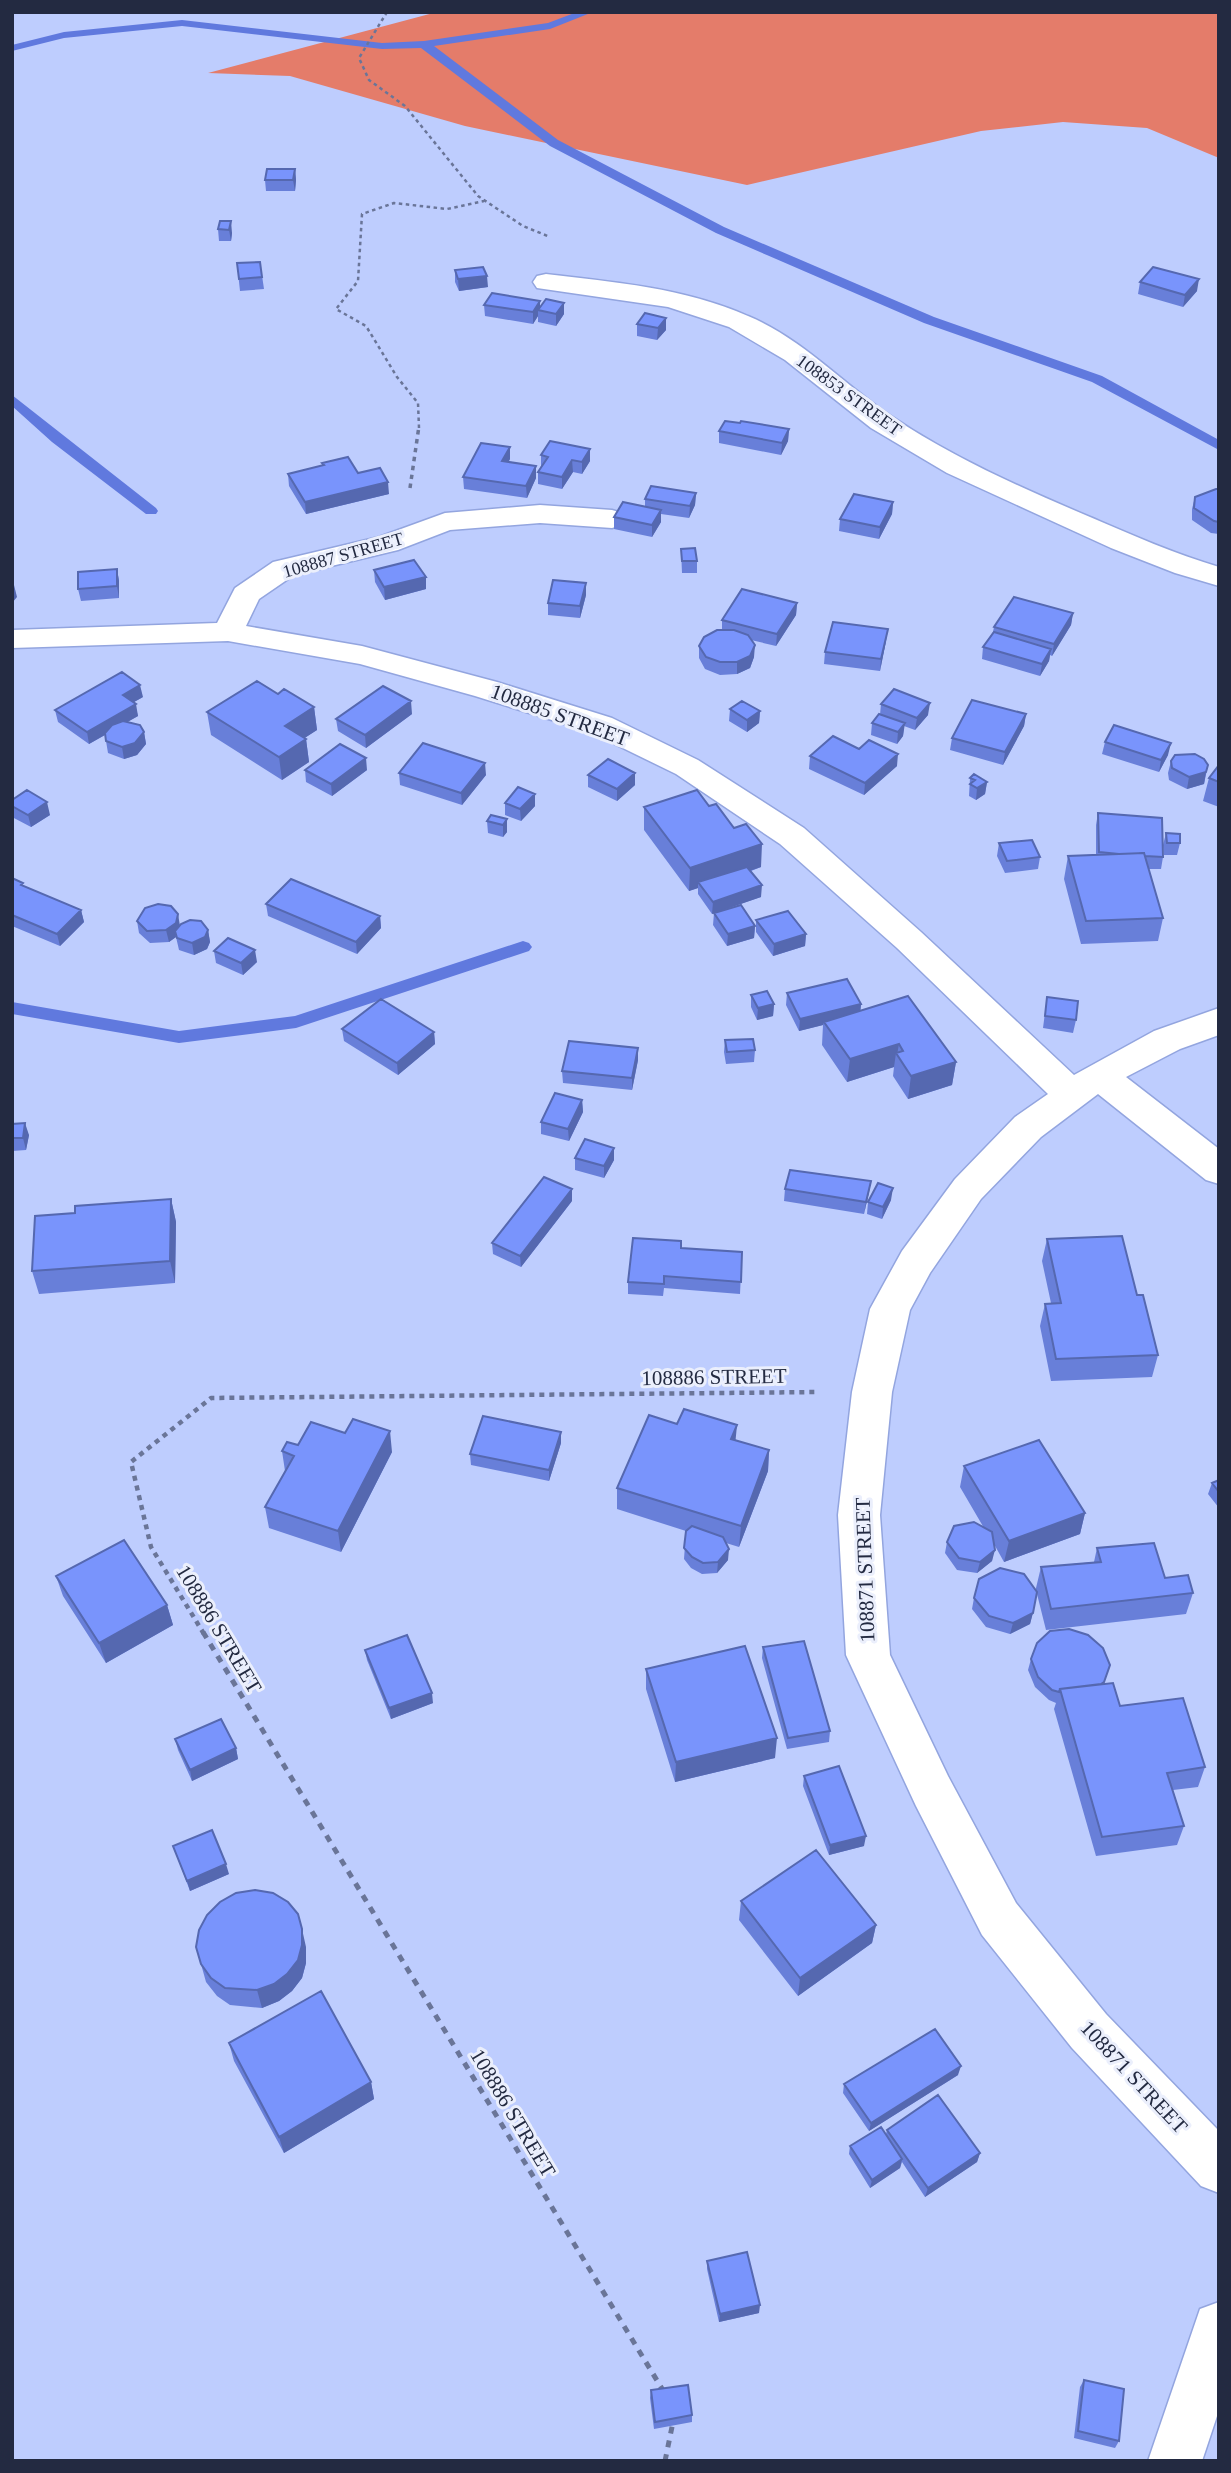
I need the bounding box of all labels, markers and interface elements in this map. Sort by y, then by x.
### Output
street label: 108853 STREET [793,350,905,440]
street label: 108887 STREET [280,528,406,582]
street label: 108885 STREET [488,679,633,751]
street label: 108886 STREET [641,1364,787,1390]
street label: 108871 STREET [850,1497,880,1643]
street label: 108886 STREET [171,1561,267,1698]
street label: 108871 STREET [1076,2016,1192,2138]
street label: 108886 STREET [465,2045,561,2182]

